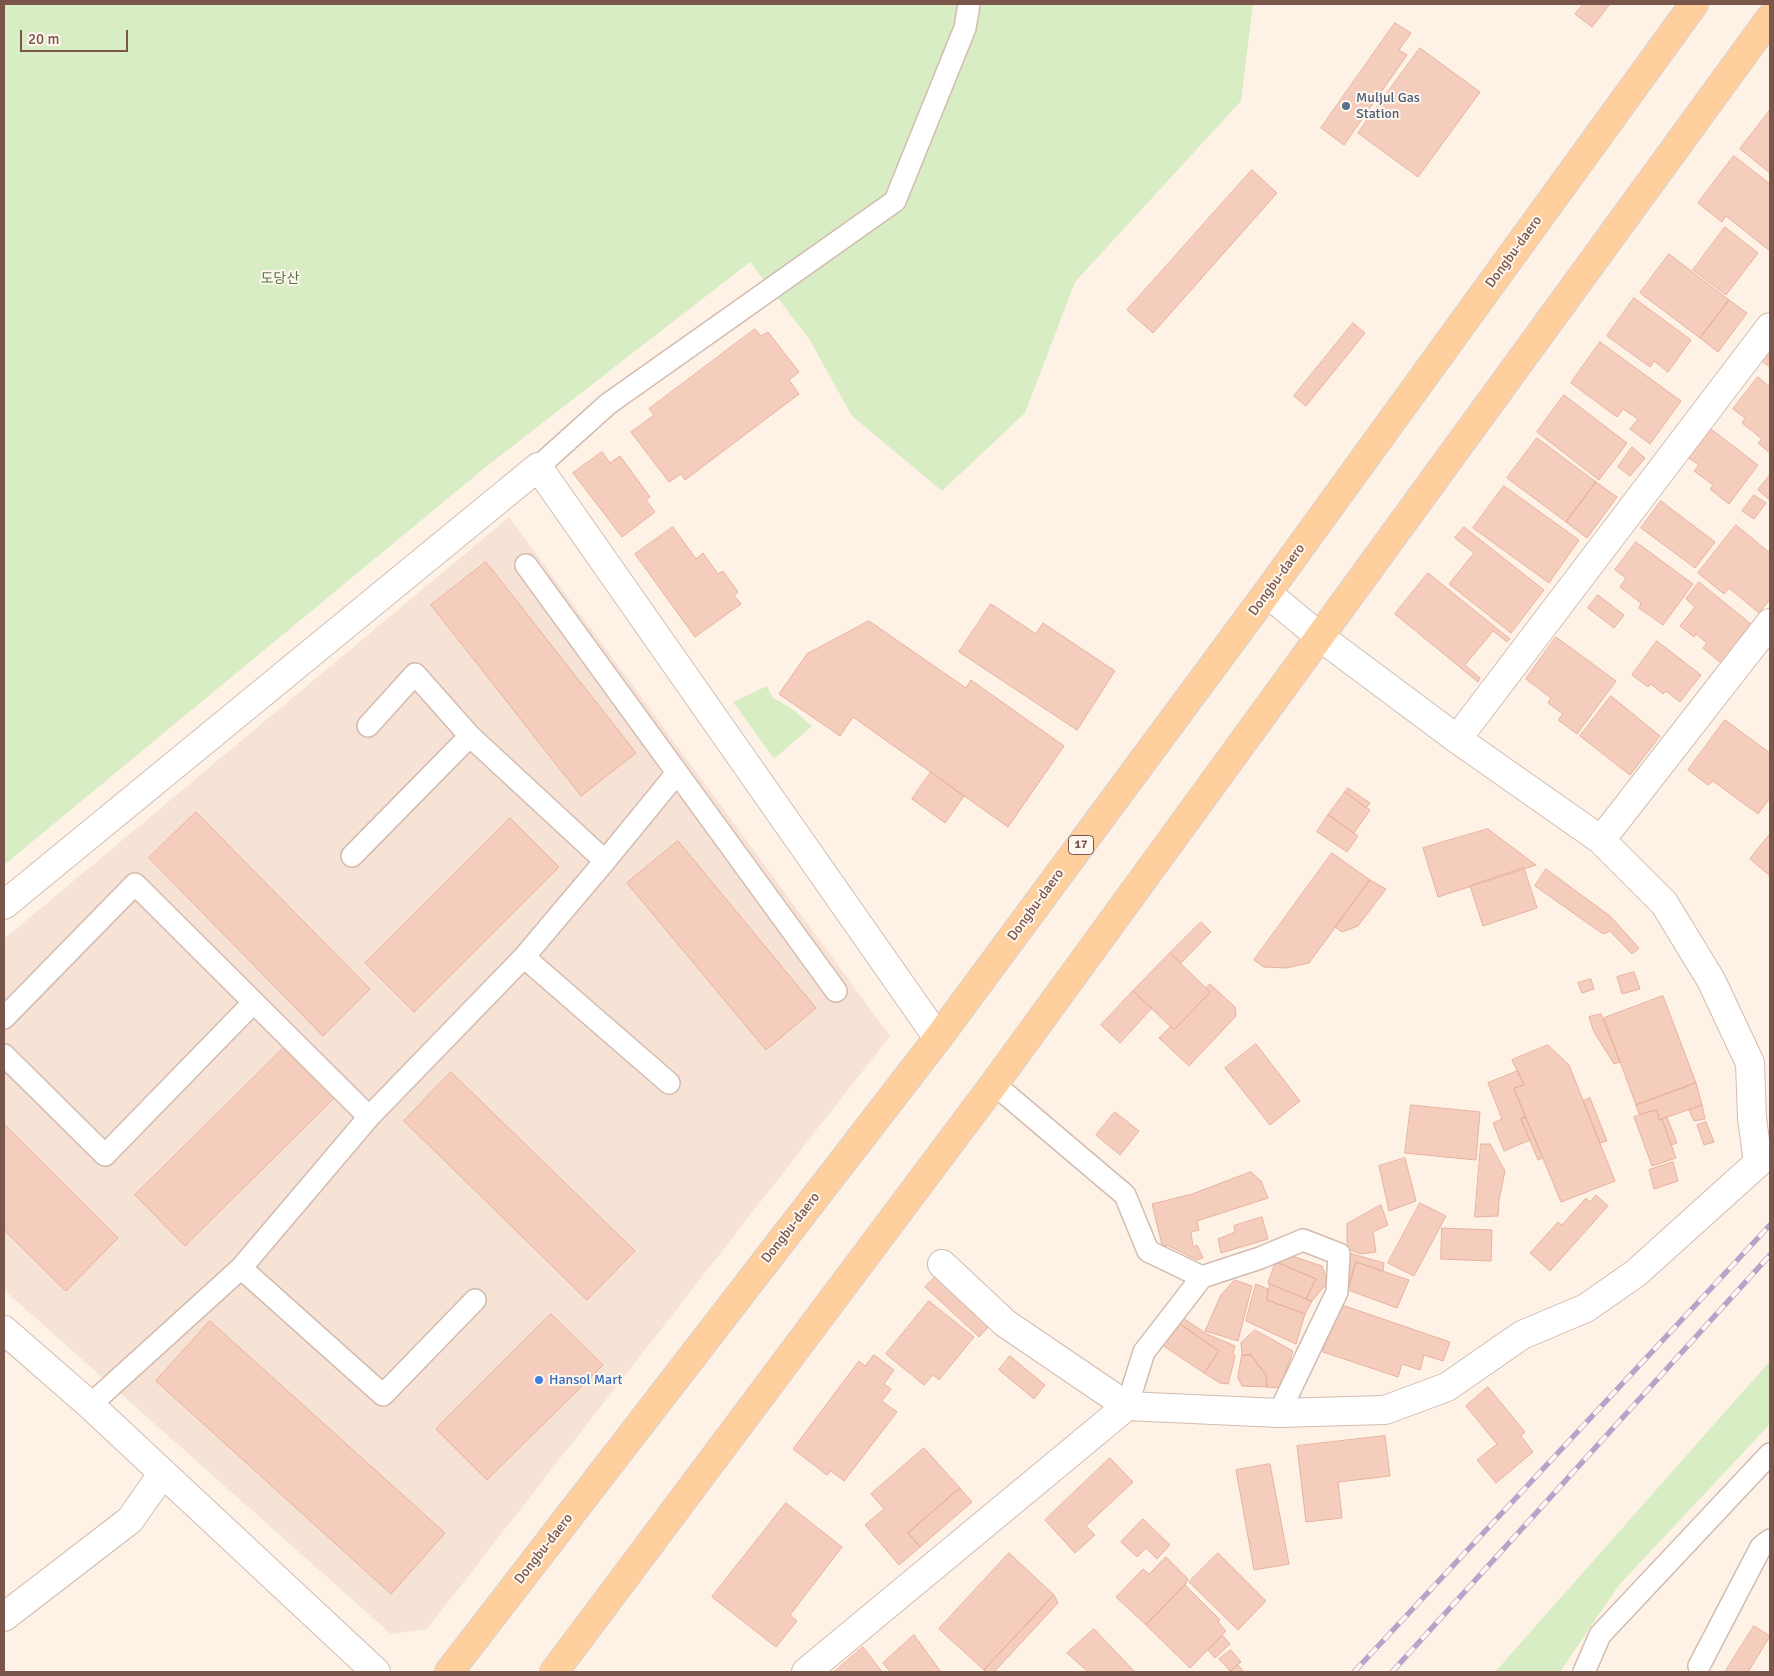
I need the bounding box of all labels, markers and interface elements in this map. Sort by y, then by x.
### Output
scale bar [22,20,130,52]
text: 20 m [28,30,59,48]
place label: Muljul Gas Station [1356,90,1420,122]
marker: Muljul Gas Station [1340,100,1352,112]
street label: Dongbu-daero [1482,213,1546,291]
park label: 도당산 [261,271,299,287]
street label: Dongbu-daero [1245,541,1309,619]
road number: 17 [1068,836,1094,854]
street label: Dongbu-daero [1004,866,1068,944]
street label: Dongbu-daero [758,1189,824,1267]
place label: Hansol Mart [549,1372,623,1388]
marker: Hansol Mart [533,1374,545,1386]
street label: Dongbu-daero [511,1510,577,1588]

